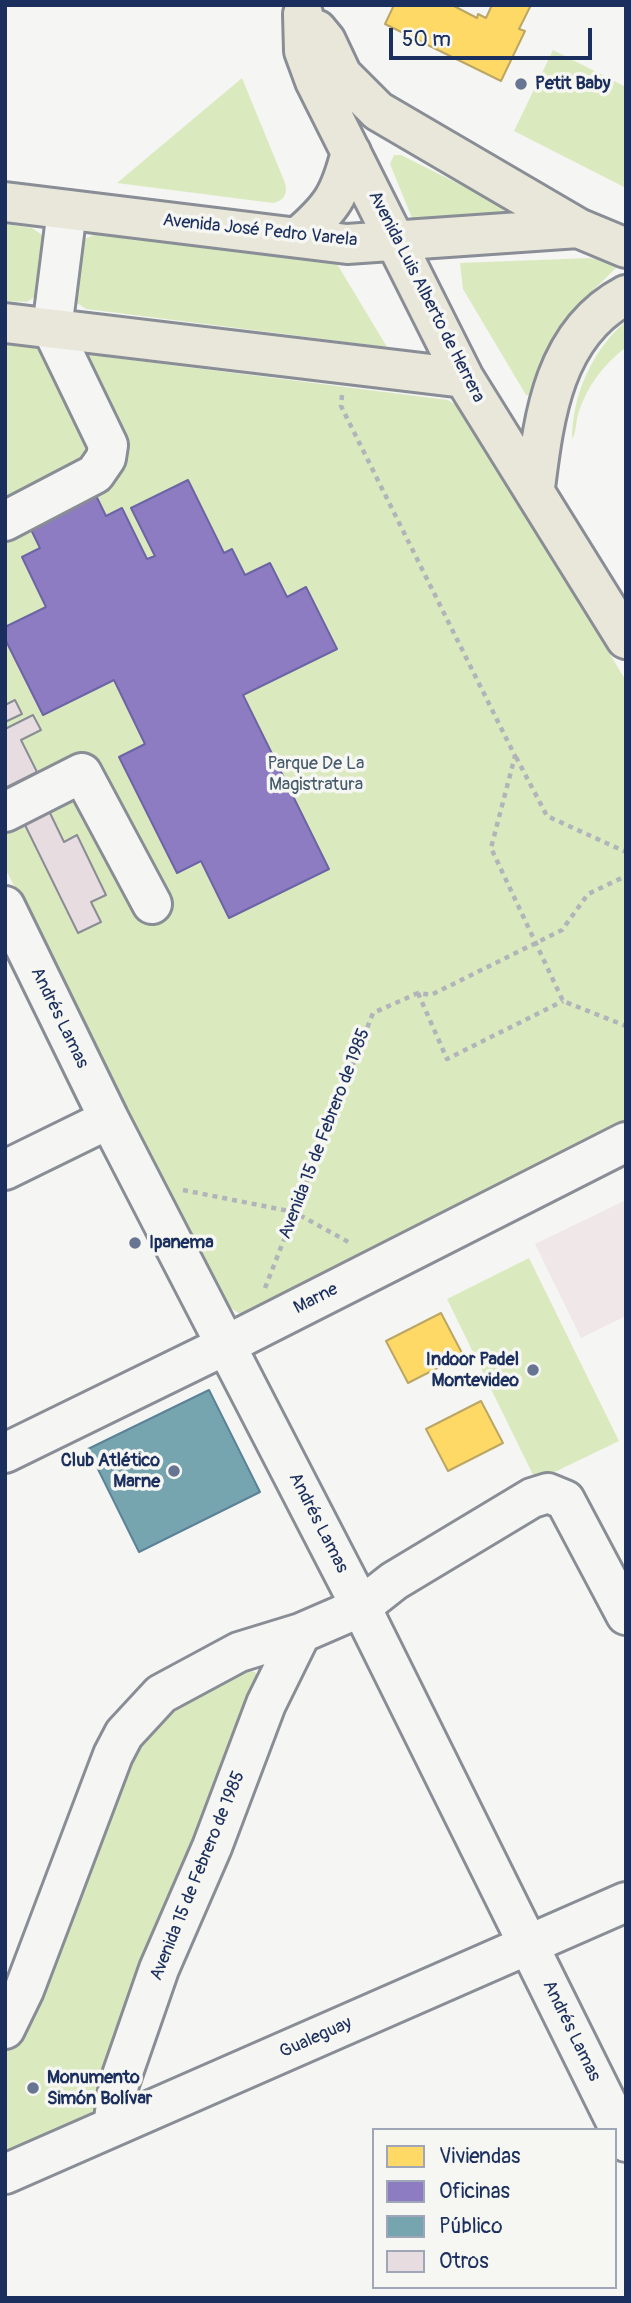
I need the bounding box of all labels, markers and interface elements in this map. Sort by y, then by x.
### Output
scale bar [393,14,596,58]
text: 50 m [402,26,451,53]
place label: Petit Baby [535,73,611,95]
marker: Petit Baby [513,76,529,92]
street label: Avenida Luis Alberto de Herrera [363,188,489,406]
street label: Avenida José Pedro Varela [162,210,358,252]
park label: Parque De La Magistratura [268,753,364,796]
street label: Andrés Lamas [25,964,93,1072]
street label: Avenida 15 de Febrero de 1985 [275,1026,375,1242]
place label: Ipanema [149,1232,214,1254]
marker: Ipanema [127,1235,143,1251]
street label: Marne [290,1279,342,1319]
place label: Indoor Padel Montevideo [426,1349,519,1392]
marker: Indoor Padel Montevideo [525,1362,541,1378]
place label: Club Atlético Marne [61,1450,160,1492]
marker: Club Atlético Marne [166,1463,182,1479]
street label: Andrés Lamas [284,1469,352,1577]
street label: Avenida 15 de Febrero de 1985 [146,1768,250,1984]
street label: Andrés Lamas [537,1977,605,2085]
street label: Gualeguay [277,2013,355,2063]
place label: Monumento Simón Bolívar [47,2067,152,2110]
marker: Monumento Simón Bolívar [25,2080,41,2096]
legend [372,2128,617,2289]
text: Viviendas [439,2143,520,2170]
text: Oficinas [439,2178,510,2205]
text: Público [439,2213,502,2240]
text: Otros [439,2248,489,2275]

